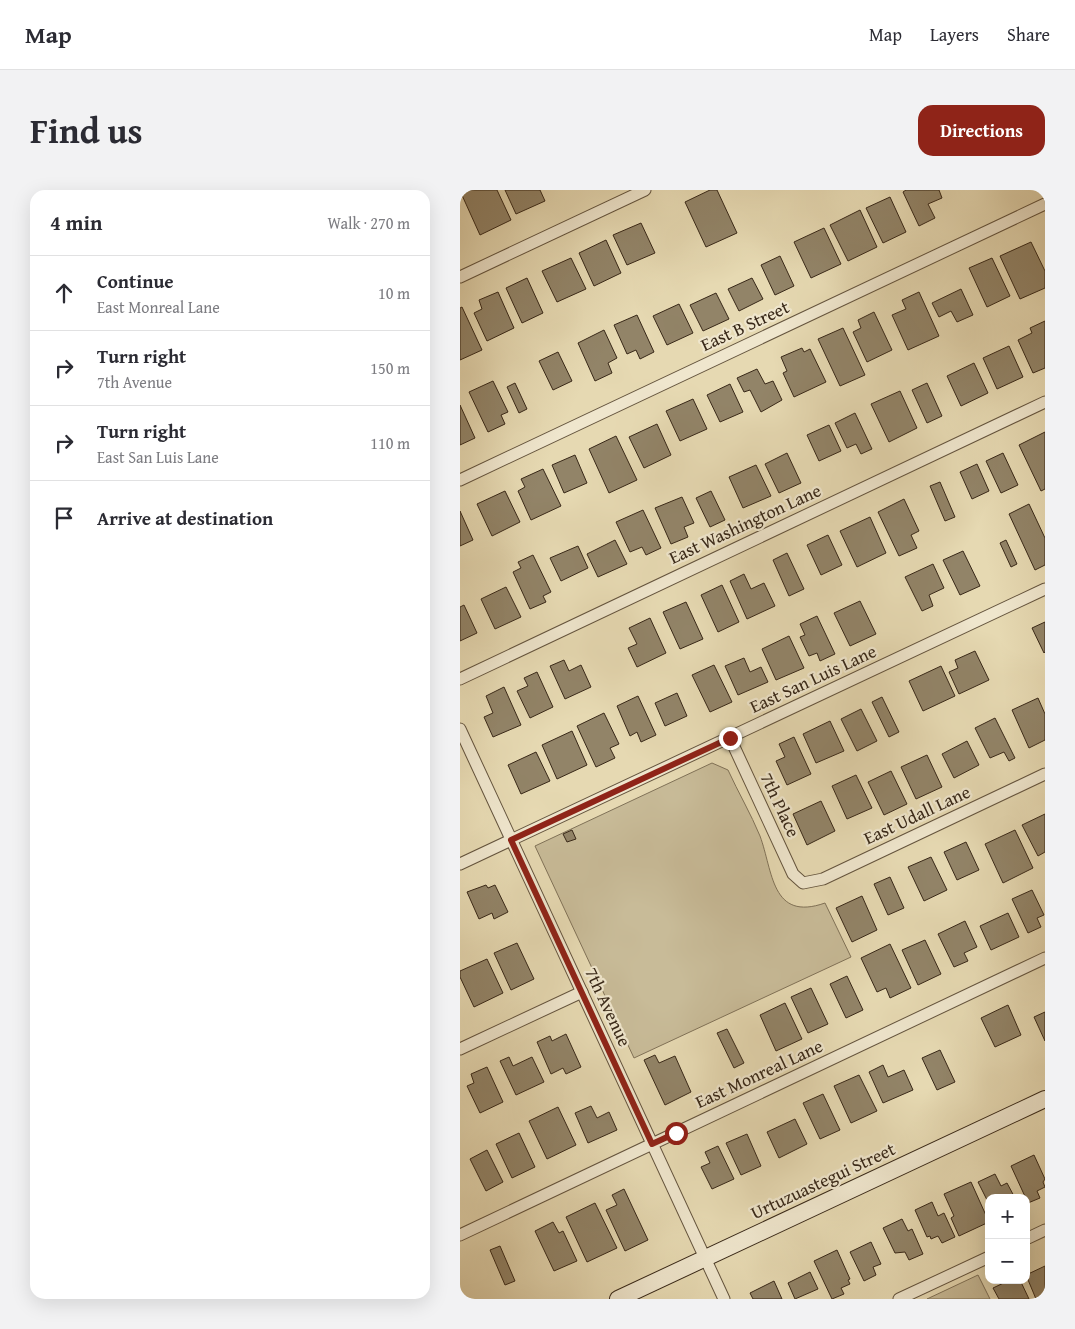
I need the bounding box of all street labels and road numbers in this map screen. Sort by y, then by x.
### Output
street label: East B Street [696,293,794,358]
street label: East Washington Lane [664,476,825,571]
street label: East San Luis Lane [745,637,881,720]
street label: 7th Place [754,768,807,842]
street label: East Udall Lane [859,778,975,851]
street label: 7th Avenue [578,963,639,1051]
street label: East Monreal Lane [691,1032,827,1115]
street label: Urtuzuastegui Street [746,1135,900,1226]

